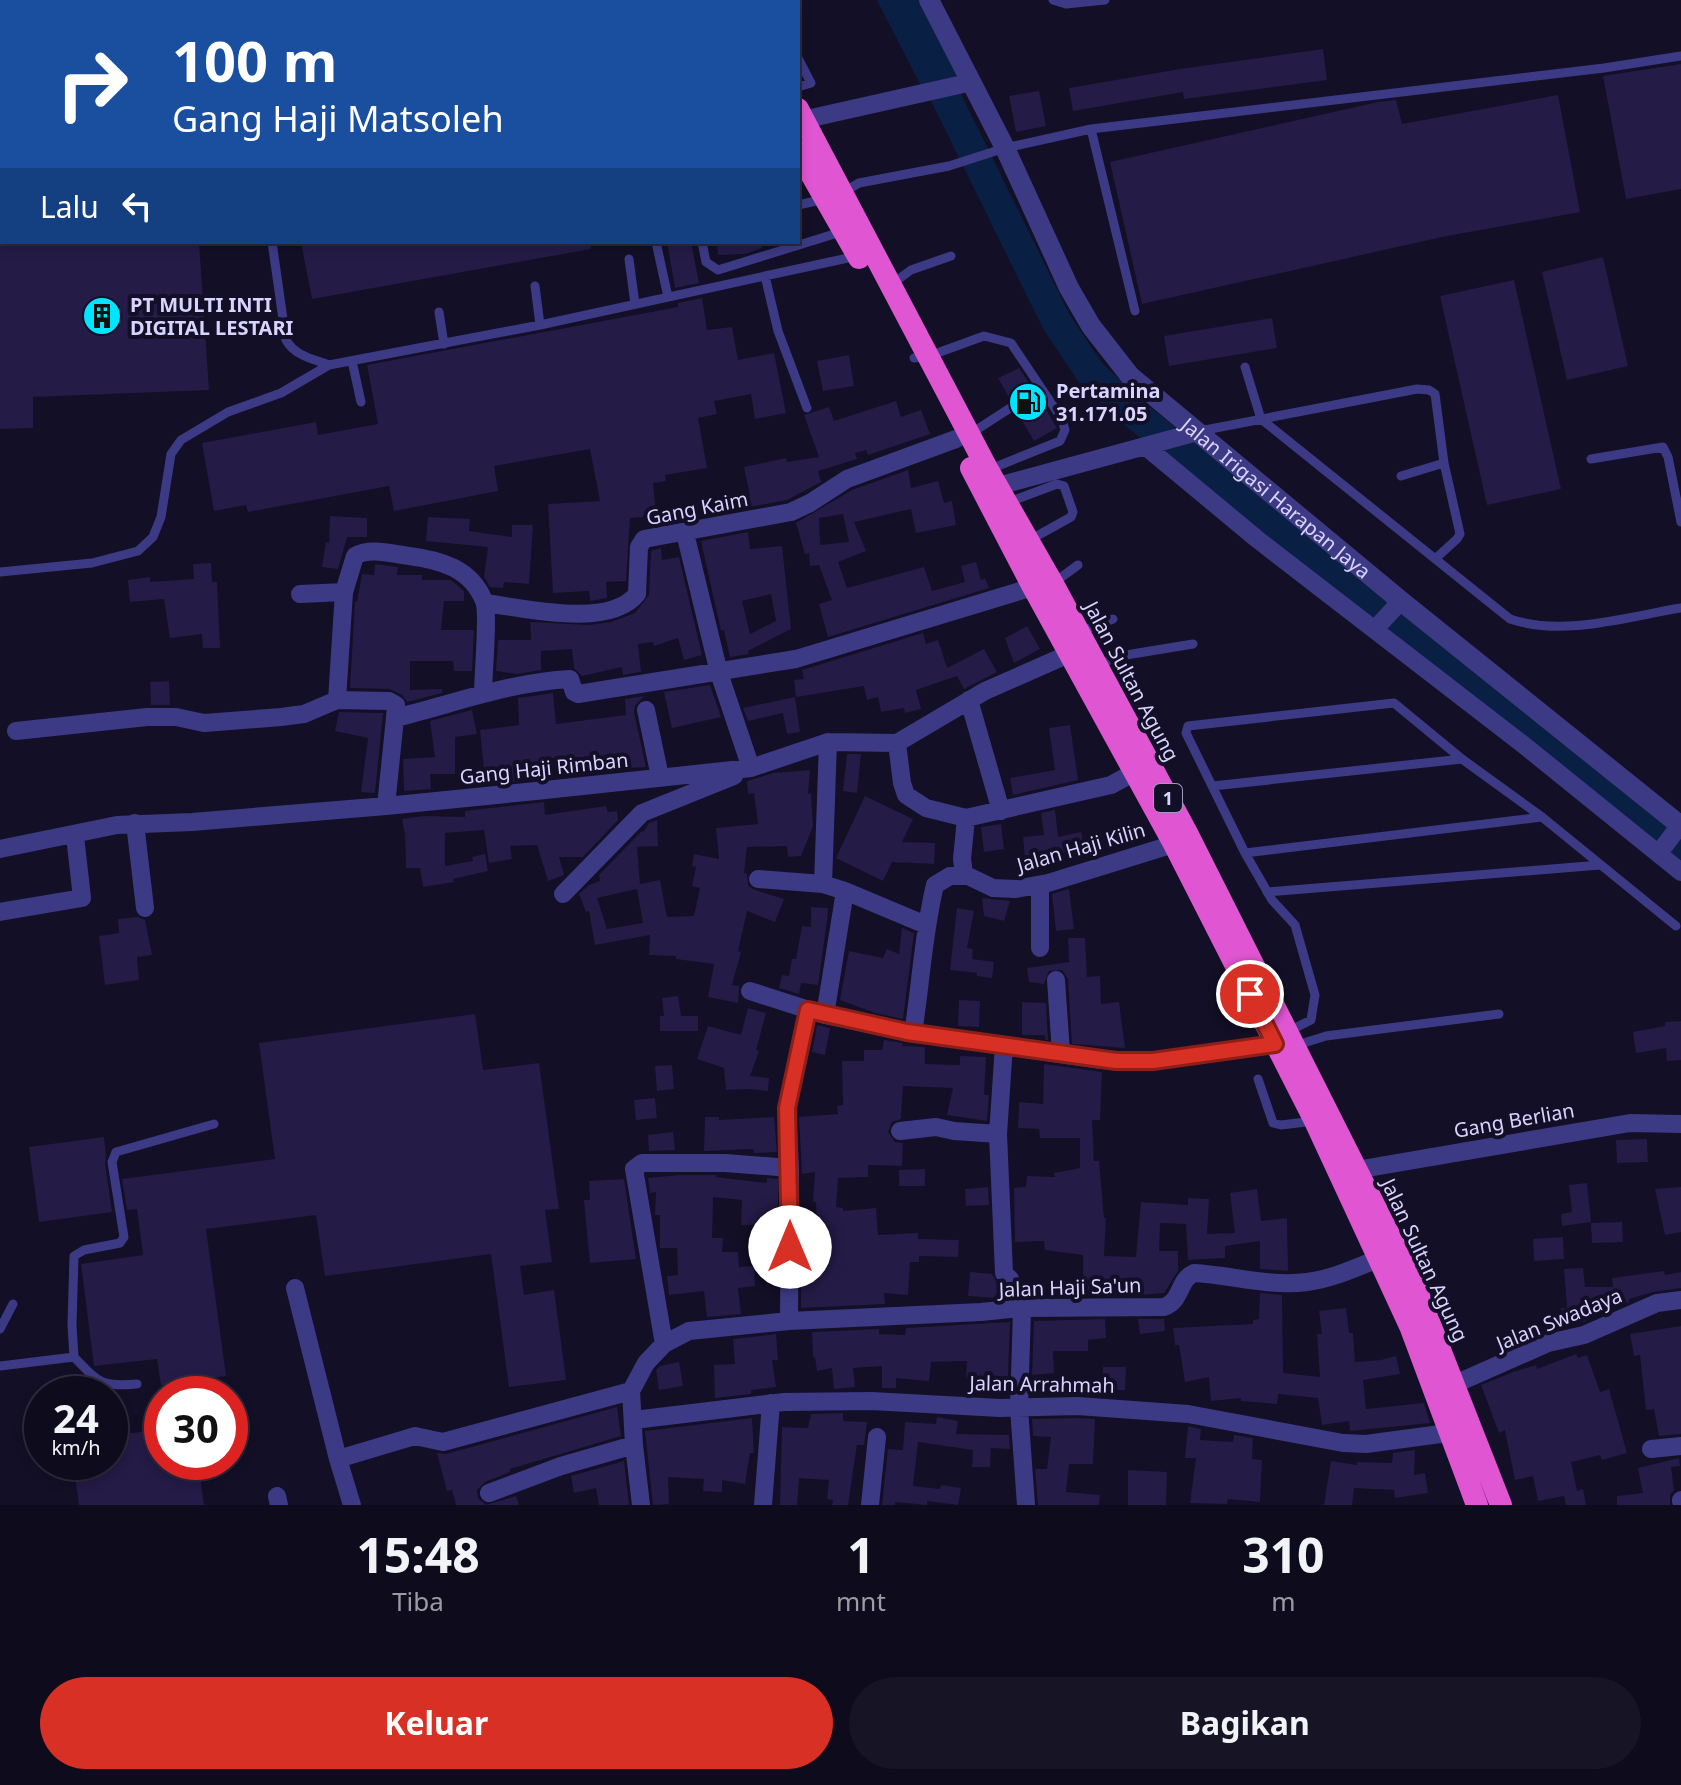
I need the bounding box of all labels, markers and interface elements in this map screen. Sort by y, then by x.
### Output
text: 100 m [172,22,337,98]
icon: right [40,32,144,136]
text: Gang Haji Matsoleh [172,94,504,143]
icon: left [115,184,159,228]
text: Lalu [40,186,99,227]
place label: PT MULTI INTI DIGITAL LESTARI [130,291,294,341]
building icon: PT MULTI INTI DIGITAL LESTARI [81,295,123,337]
place label: Pertamina 31.171.05 [1056,377,1160,427]
fuel station icon: Pertamina 31.171.05 [1007,381,1049,423]
street label: Jalan Irigasi Harapan Jaya [1174,410,1377,584]
street label: Gang Kaim [644,485,750,531]
street label: Jalan Sultan Agung [1078,595,1186,766]
street label: Gang Haji Rimban [458,746,630,790]
road number: 1 [1154,784,1182,812]
street label: Jalan Haji Kilin [1012,816,1148,879]
pin [1216,960,1284,1028]
icon: arrive [1228,972,1272,1016]
street label: Gang Berlian [1452,1096,1576,1144]
street label: Jalan Sultan Agung [1374,1172,1475,1346]
position arrow [748,1205,832,1289]
street label: Jalan Haji Sa'un [996,1271,1142,1303]
street label: Jalan Swadaya [1490,1281,1626,1357]
street label: Jalan Arrahmah [967,1369,1115,1399]
speed limit sign: 30 [144,1376,248,1480]
text: 24 [53,1390,99,1445]
text: km/h [51,1434,101,1461]
text: 15:48 [356,1522,480,1587]
text: 1 [847,1522,875,1587]
text: 310 [1242,1522,1325,1587]
text: Tiba [392,1583,444,1619]
text: mnt [836,1583,886,1619]
text: m [1271,1583,1296,1619]
button: Keluar [40,1677,833,1769]
button: Bagikan [849,1677,1641,1769]

